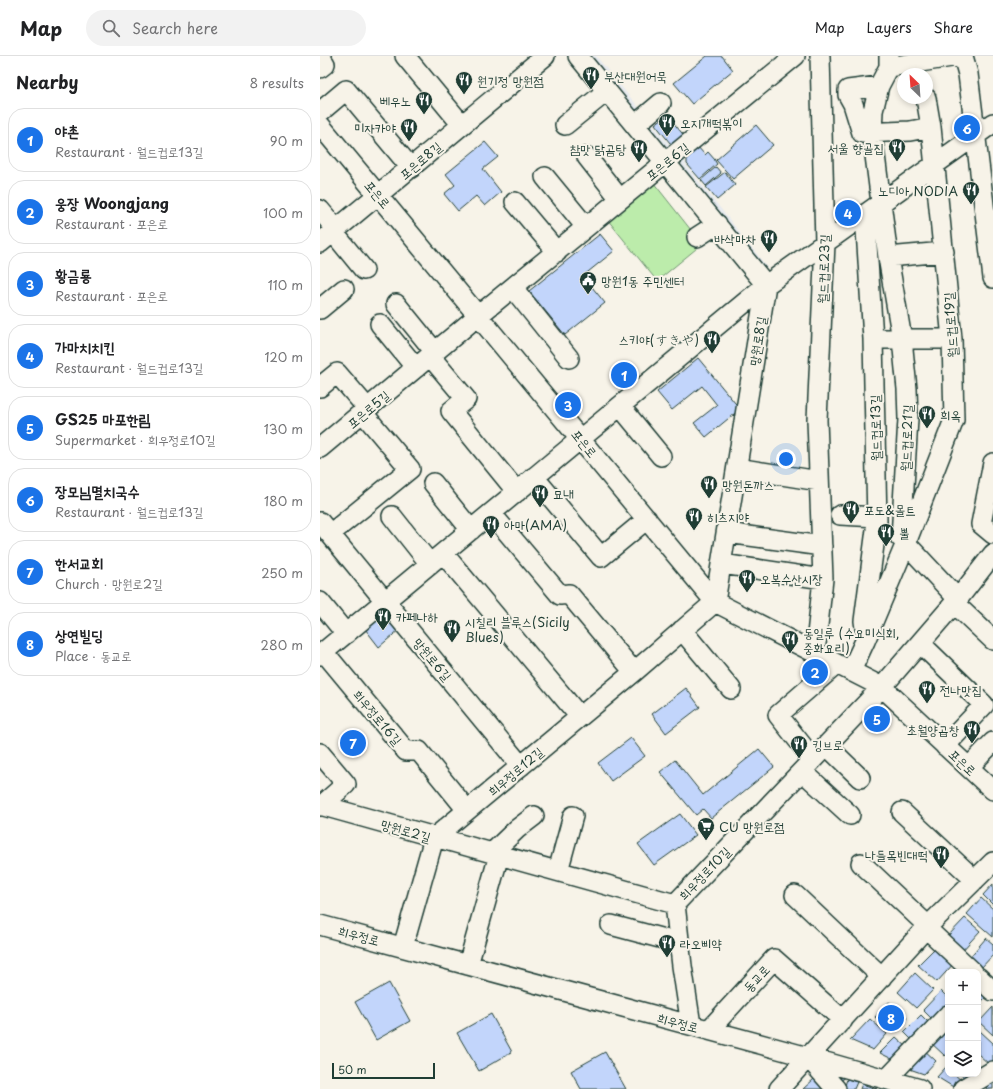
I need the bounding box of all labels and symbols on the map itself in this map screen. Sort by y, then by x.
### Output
restaurant icon: 부산대원어묵 [581,65,601,90]
place label: 부산대원어묵 [604,66,667,85]
north arrow [897,68,933,104]
restaurant icon: 원기정 망원점 [454,70,474,95]
place label: 원기정 망원점 [477,71,544,90]
restaurant icon: 베우노 [414,90,434,115]
place label: 베우노 [380,91,411,110]
restaurant icon: 오지개떡볶이 [657,112,677,137]
place label: 오지개떡볶이 [680,113,743,132]
pin: 6 [954,113,980,143]
restaurant icon: 미자카야 [399,117,419,142]
place label: 미자카야 [354,118,397,137]
street label: 포은로8길 [395,137,445,183]
restaurant icon: 서울 향골집 [887,137,907,162]
restaurant icon: 참맛 닭곰탕 [629,138,649,163]
street label: 포은로6길 [641,138,693,184]
place label: 서울 향골집 [827,138,884,157]
place label: 참맛 닭곰탕 [569,139,627,158]
street label: 포은로 [361,176,395,212]
restaurant icon: 노디아 NODIA [961,180,981,205]
place label: 노디아 NODIA [878,181,958,200]
pin: 4 [835,198,861,228]
restaurant icon: 바삭마차 [759,228,779,253]
place label: 바삭마차 [714,229,757,248]
street label: 월드컵로23길 [812,234,834,304]
public building icon: 망원1동 주민센터 [578,270,598,295]
place label: 망원1동 주민센터 [601,271,684,290]
street label: 월드컵로19길 [938,292,962,358]
street label: 망원로8길 [744,315,770,367]
restaurant icon: 스키야(すきや) [702,329,722,354]
place label: 스키야(すきや) [618,330,699,349]
pin: 1 [611,360,637,390]
street label: 포은로5길 [343,386,393,432]
pin: 3 [555,390,581,420]
street label: 월드컵로13길 [865,394,885,462]
street label: 월드컵로21길 [895,404,917,472]
restaurant icon: 희옥 [917,404,937,429]
place label: 희옥 [940,405,961,424]
street label: 포은로 [568,425,602,461]
your location [776,449,796,469]
restaurant icon: 망원돈까스 [699,474,719,499]
place label: 망원돈까스 [722,475,774,494]
restaurant icon: 묘내 [530,483,550,508]
place label: 묘내 [553,484,574,503]
restaurant icon: 포도&몰트 [841,499,861,524]
place label: 포도&몰트 [864,500,916,519]
restaurant icon: 히츠지야 [684,506,704,531]
place label: 히츠지야 [707,507,749,526]
restaurant icon: 아마(AMA) [481,514,501,539]
place label: 아마(AMA) [504,515,567,534]
restaurant icon: 뿔 [876,522,896,547]
place label: 뿔 [899,523,909,542]
restaurant icon: 오복수산시장 [737,568,757,593]
place label: 오복수산시장 [760,569,823,588]
restaurant icon: 카페나하 [373,606,393,631]
place label: 카페나하 [396,607,438,626]
place label: 시칠리 블루스(Sicily Blues) [465,612,570,646]
restaurant icon: 시칠리 블루스(Sicily Blues) [442,618,462,643]
place label: 동일루 (수요미식회, 중화요리) [803,623,900,657]
restaurant icon: 동일루 (수요미식회, 중화요리) [780,629,800,654]
street label: 망원로6길 [409,633,457,685]
pin: 2 [802,657,828,687]
restaurant icon: 전나맛집 [917,679,937,704]
place label: 전나맛집 [940,680,982,699]
street label: 희우정로16길 [349,685,407,749]
pin: 5 [864,704,890,734]
restaurant icon: 초월양곱창 [962,719,982,744]
place label: 초월양곱창 [907,720,960,739]
pin: 7 [340,728,366,758]
restaurant icon: 킹브로 [789,734,809,759]
place label: 킹브로 [812,735,843,754]
street label: 희우정로12길 [483,742,547,800]
street label: 포은로 [945,744,981,780]
street label: 망원로2길 [379,814,433,846]
supermarket icon: CU 망원로점 [696,816,716,841]
place label: CU 망원로점 [719,817,785,836]
street label: 희우정로10길 [674,842,734,904]
restaurant icon: 나들목빈대떡 [931,844,951,869]
place label: 나들목빈대떡 [865,845,928,864]
street label: 희우정로 [336,920,382,950]
restaurant icon: 라오삐약 [657,933,677,958]
place label: 라오삐약 [680,934,722,953]
street label: 동교로 [738,960,774,996]
pin: 8 [878,1003,904,1033]
street label: 희우정로 [655,1007,701,1037]
scale bar [332,1061,435,1080]

